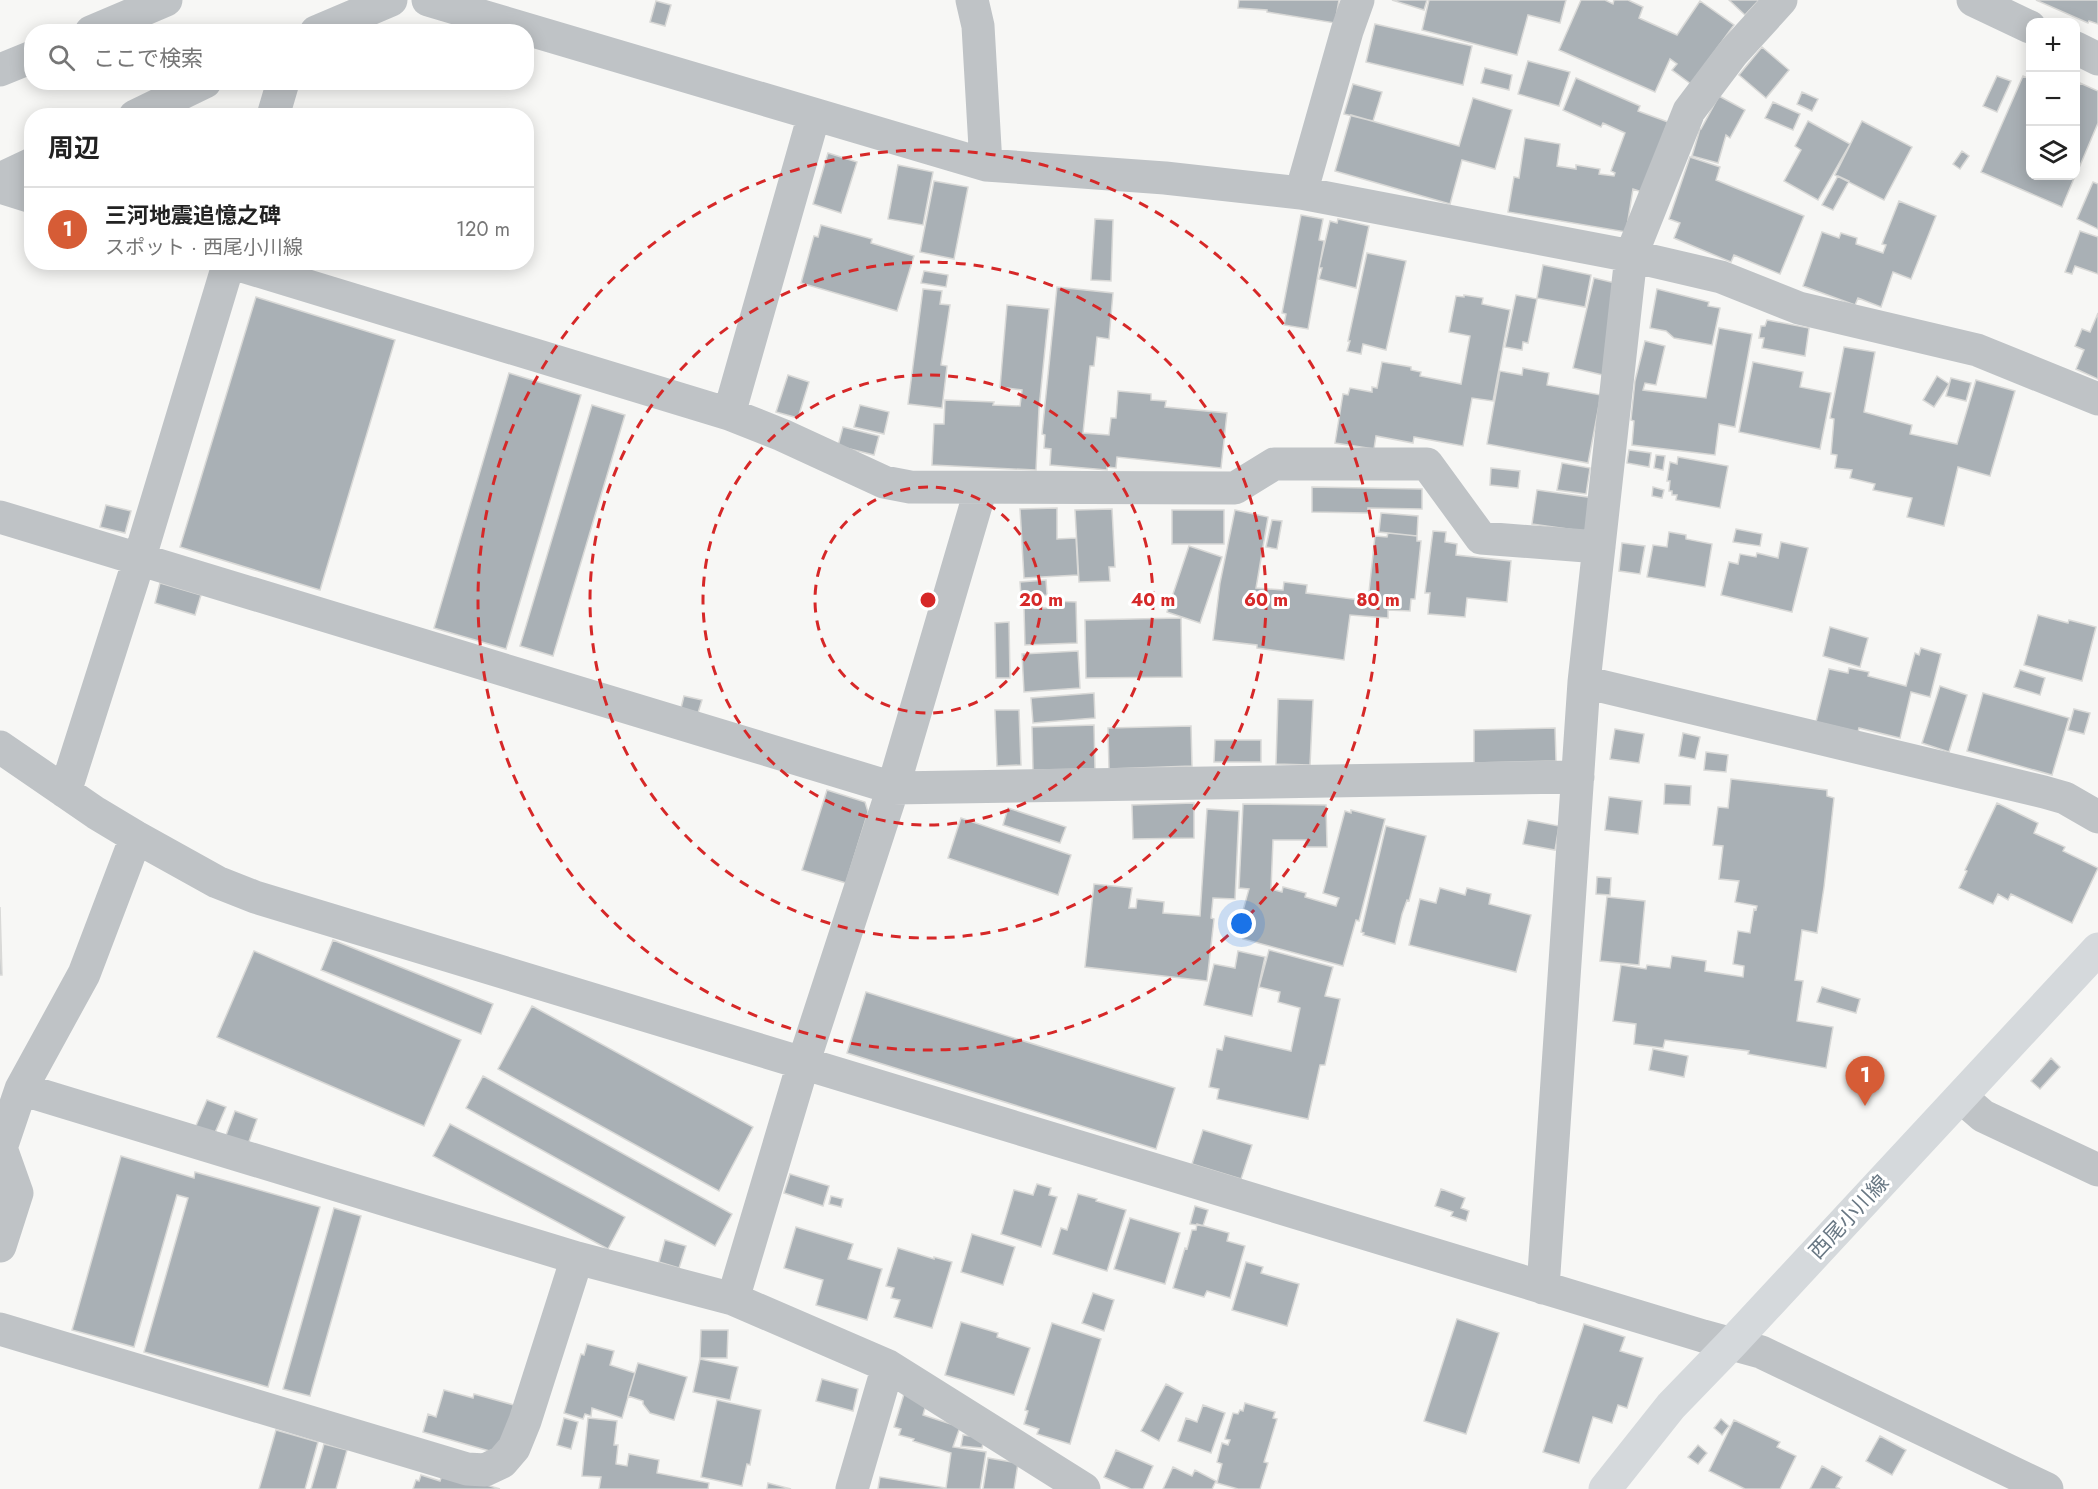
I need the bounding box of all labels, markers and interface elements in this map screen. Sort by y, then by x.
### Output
map controls [2026,18,2080,180]
button: + [2026,18,2080,72]
search box [24,24,534,90]
icon: search [45,41,78,74]
text: ここで検索 [93,42,203,74]
button: − [2026,72,2080,126]
button: layers [2026,126,2080,180]
text: 周辺 [48,129,100,167]
text: 三河地震追憶之碑 [105,199,281,231]
text: 1 [62,215,73,244]
text: 120 m [456,215,510,244]
text: スポット · 西尾小川線 [105,233,303,262]
text: 20 m [1019,587,1063,613]
text: 40 m [1131,587,1175,613]
text: 60 m [1244,587,1288,613]
text: 80 m [1356,587,1400,613]
centre of rings [918,590,938,610]
your location [1227,909,1256,938]
pin: 1 [1846,1056,1884,1106]
street label: 西尾小川線 [1802,1168,1896,1266]

